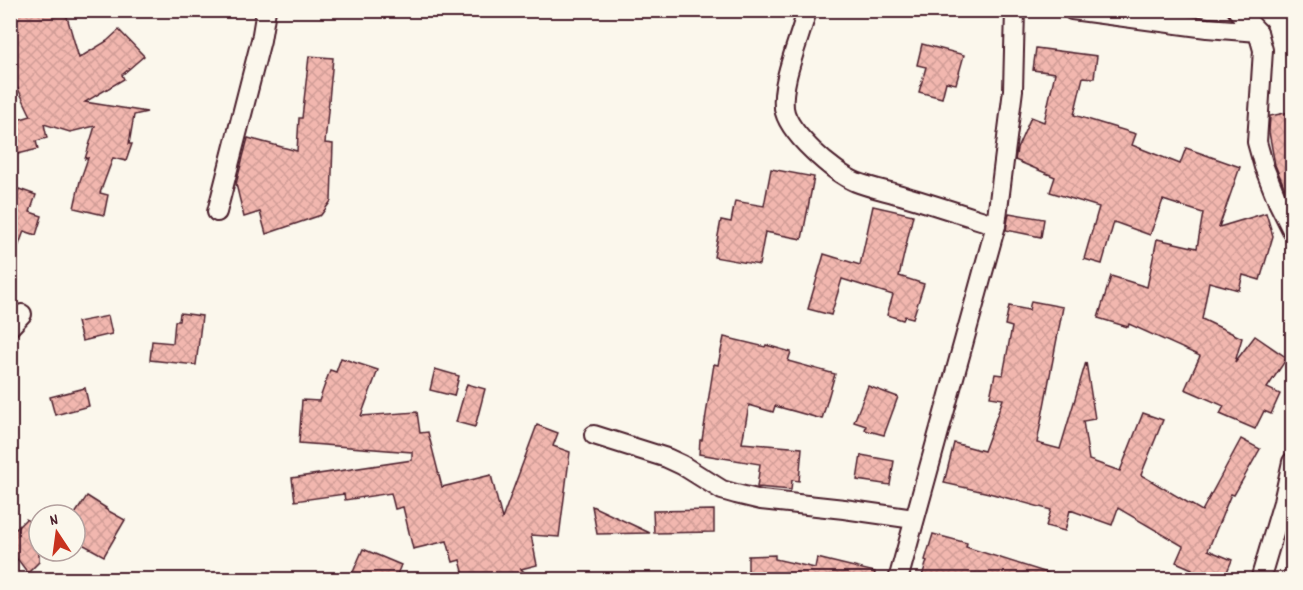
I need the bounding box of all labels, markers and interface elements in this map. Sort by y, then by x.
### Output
north arrow [27,503,87,563]
text: N [48,509,61,533]

